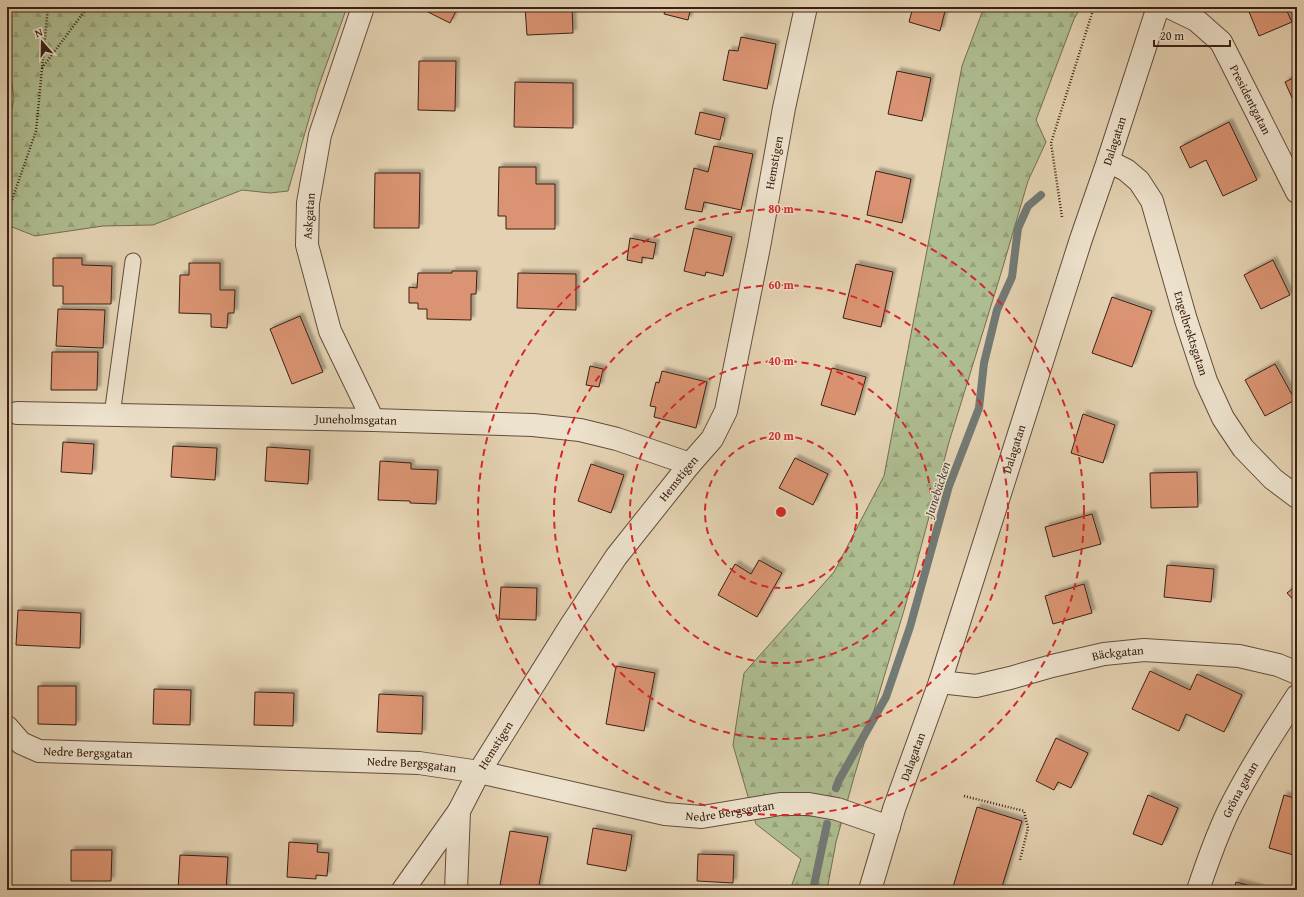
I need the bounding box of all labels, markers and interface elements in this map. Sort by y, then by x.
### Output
north arrow [22,22,62,62]
scale bar [1154,22,1230,48]
text: N [32,24,45,41]
text: 20 m [1160,27,1184,44]
street label: Presidentgatan [1226,62,1276,138]
street label: Dalagatan [1098,114,1130,168]
street label: Hemstigen [761,134,787,191]
street label: Askgatan [298,192,319,240]
text: 80 m [768,200,794,217]
text: 60 m [768,276,794,293]
street label: Engelbrektsgatan [1170,289,1213,378]
text: 40 m [768,352,794,369]
street label: Juneholmsgatan [313,410,397,429]
street label: Dalagatan [998,422,1029,475]
text: 20 m [768,427,794,444]
street label: Hemstigen [655,451,702,505]
water label: Junebäcken [919,459,955,521]
centre of rings [774,505,788,519]
street label: Bäckgatan [1090,641,1145,665]
street label: Hemstigen [474,717,517,773]
street label: Dalagatan [896,730,929,783]
street label: Nedre Bergsgatan [43,742,133,762]
street label: Nedre Bergsgatan [367,752,458,777]
street label: Gröna gatan [1218,758,1262,820]
street label: Nedre Bergsgatan [685,796,776,825]

